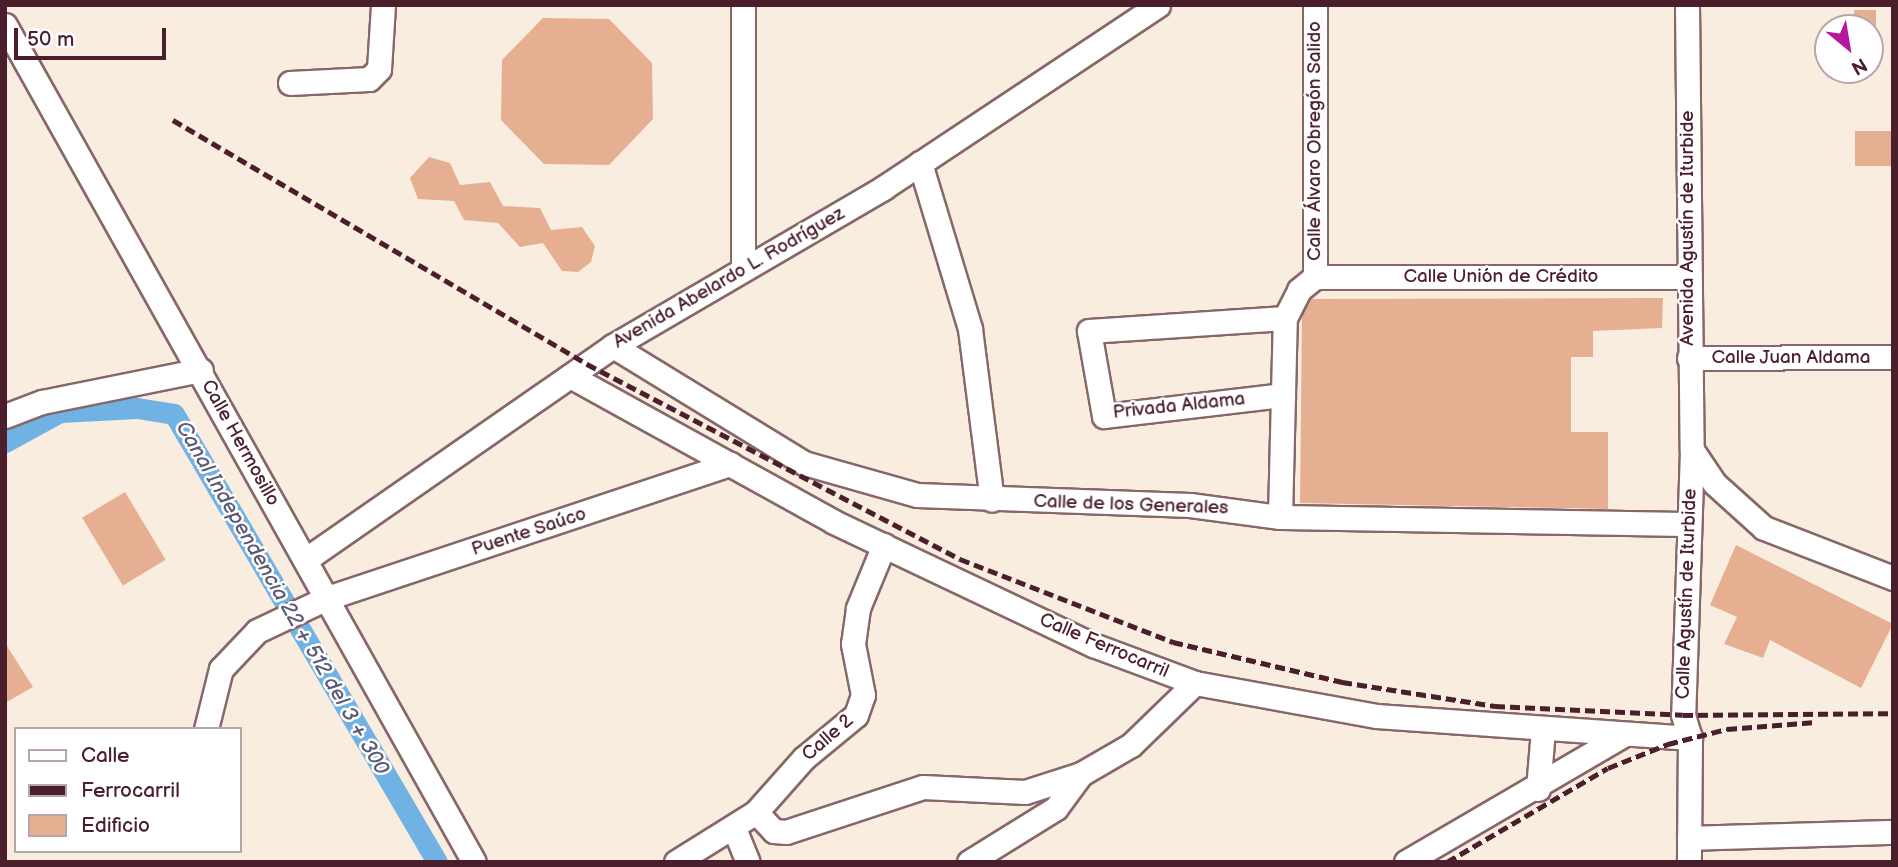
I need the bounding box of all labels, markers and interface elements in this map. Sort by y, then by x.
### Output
scale bar [18,14,170,58]
north arrow [1814,14,1884,84]
street label: Calle Álvaro Obregón Salido [1304,21,1326,261]
text: 50 m [27,27,74,52]
text: N [1847,52,1871,79]
street label: Avenida Agustín de Iturbide [1677,110,1699,346]
street label: Avenida Abelardo L. Rodríguez [609,202,849,354]
street label: Calle Unión de Crédito [1404,266,1598,288]
street label: Calle Juan Aldama [1711,347,1871,369]
street label: Calle Hermosillo [196,376,284,510]
street label: Privada Aldama [1112,388,1246,424]
water label: Canal Independencia 22 + 512 del 3 + 300 [170,417,394,779]
street label: Calle Agustín de Iturbide [1672,488,1702,700]
street label: Calle de los Generales [1033,490,1229,520]
street label: Puente Saúco [469,503,589,561]
street label: Calle Ferrocarril [1036,608,1172,684]
street label: Calle 2 [798,710,858,766]
legend [14,727,242,853]
text: Calle [81,743,130,768]
text: Ferrocarril [81,778,180,803]
text: Edificio [81,813,150,838]

